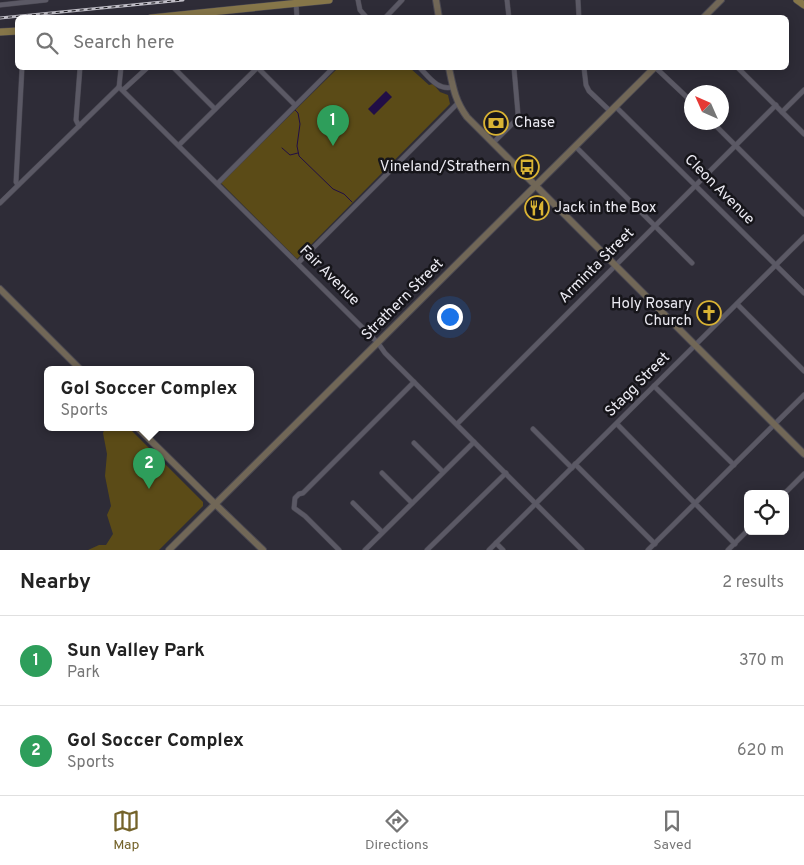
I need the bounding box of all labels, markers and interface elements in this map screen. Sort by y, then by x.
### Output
search box [15,15,789,70]
icon: search [33,29,61,57]
text: Search here [73,31,175,55]
north arrow [684,85,729,130]
pin: 1 [317,105,349,146]
bank icon: Chase [483,110,509,136]
place label: Chase [514,114,555,133]
street label: Cleon Avenue [680,151,758,229]
bus stop icon: Vineland/Strathern [514,154,540,180]
place label: Vineland/Strathern [380,158,510,177]
restaurant icon: Jack in the Box [524,195,550,221]
place label: Jack in the Box [554,199,657,218]
street label: Arminta Street [555,224,639,308]
street label: Fair Avenue [295,242,363,310]
street label: Strathern Street [358,255,448,345]
place label: Holy Rosary Church [611,295,692,331]
church icon: Holy Rosary Church [696,300,722,326]
your location [437,304,463,330]
street label: Stagg Street [602,349,674,421]
popup [44,366,254,431]
text: Gol Soccer Complex [61,377,238,401]
text: Sports [61,401,108,421]
pin: 2 [133,448,165,489]
map controls [744,490,789,535]
button: locate [744,490,789,535]
text: Nearby [20,569,91,596]
text: 2 results [722,573,784,593]
text: Sun Valley Park [67,639,205,663]
text: 1 [33,651,39,671]
text: 370 m [739,651,784,671]
text: Park [67,663,100,683]
text: Gol Soccer Complex [67,729,244,753]
text: 2 [31,741,41,761]
text: 620 m [737,741,784,761]
text: Sports [67,753,115,773]
tab: Map [112,807,140,854]
tab: Directions [365,807,429,854]
tab: Saved [653,807,692,854]

